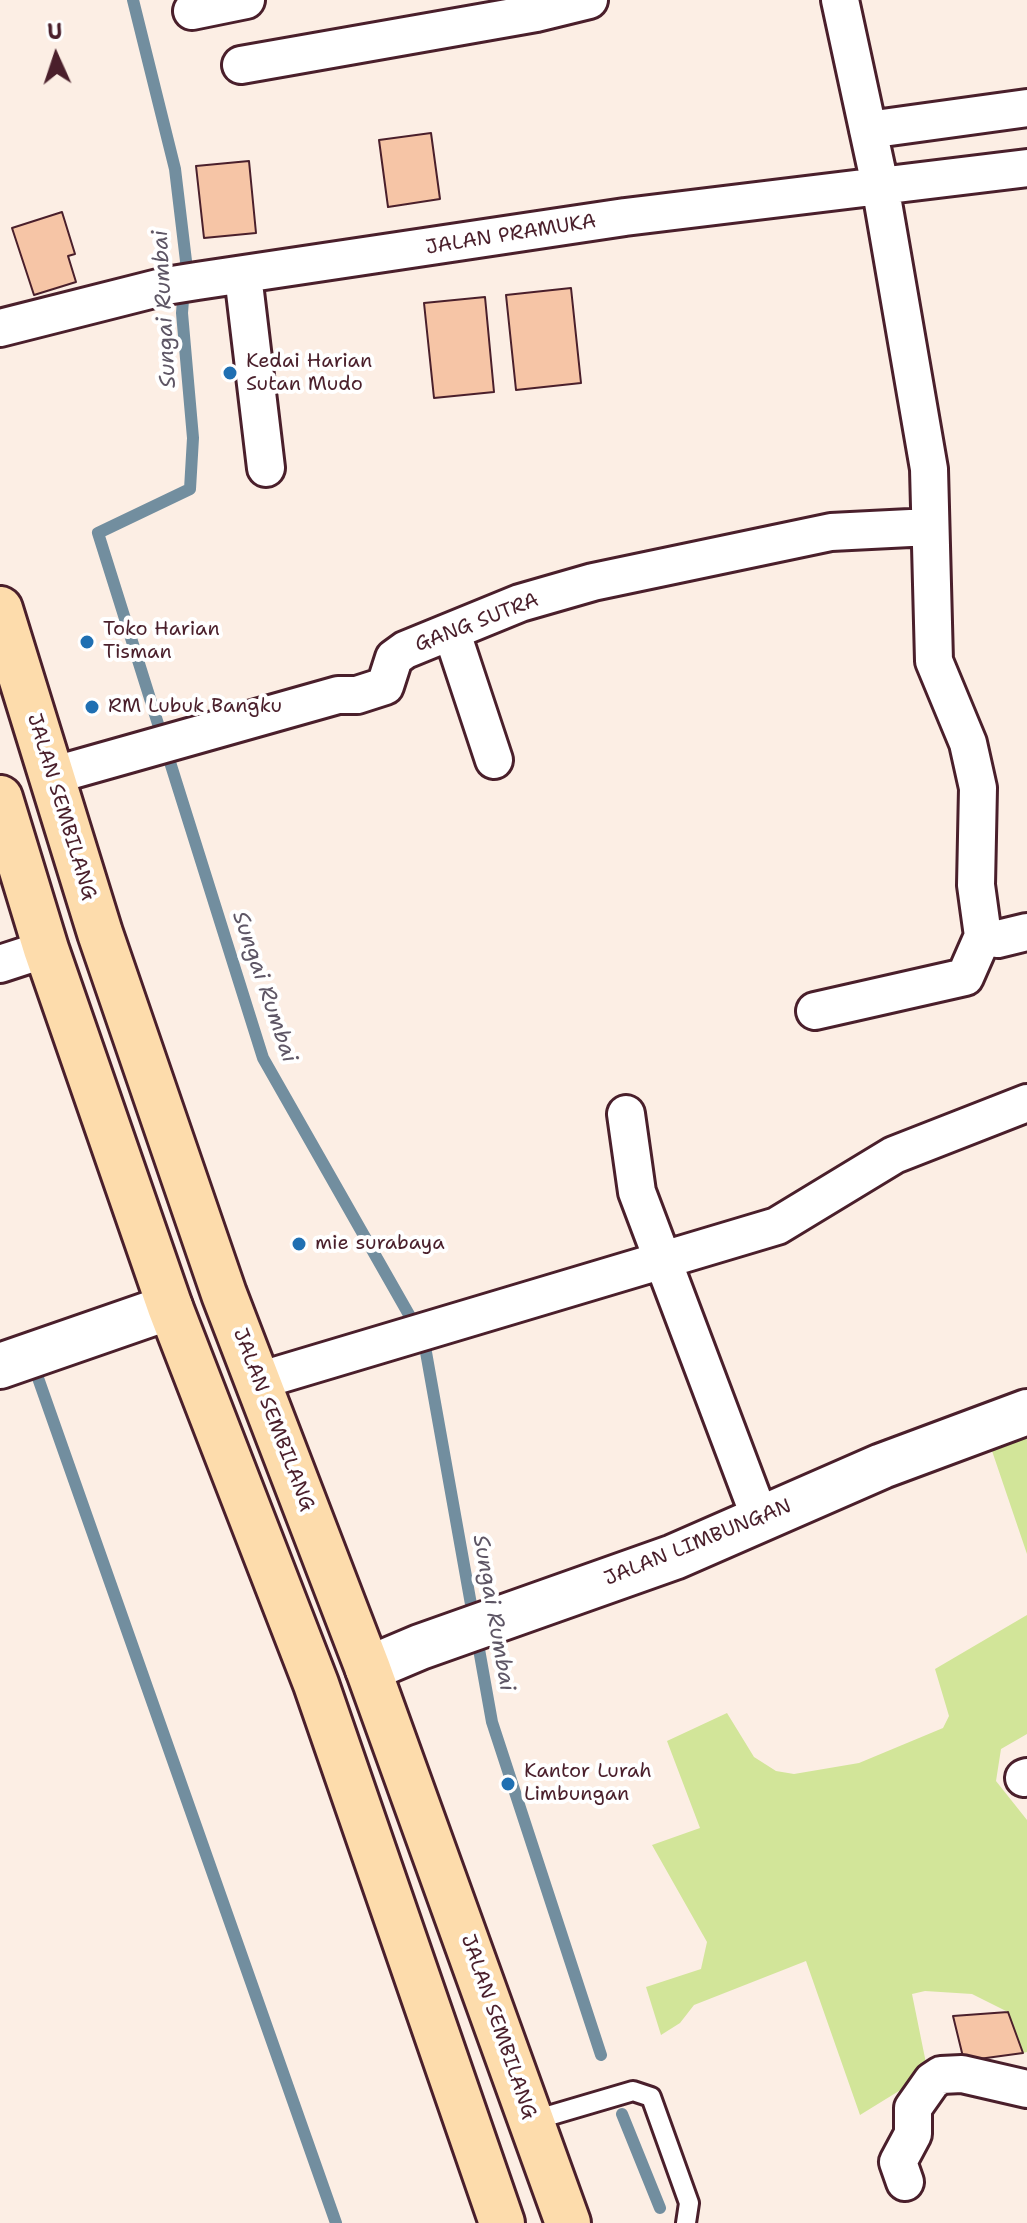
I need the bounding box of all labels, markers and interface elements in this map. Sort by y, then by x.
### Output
north arrow [16,16,96,96]
text: U [46,17,63,46]
street label: JALAN PRAMUKA [424,210,598,260]
water label: Sungai Rumbai [148,229,182,389]
place label: Kedai Harian Sutan Mudo [246,350,372,397]
marker: Kedai Harian Sutan Mudo [221,364,239,382]
street label: GANG SUTRA [412,588,542,658]
place label: Toko Harian Tisman [103,618,220,665]
marker: Toko Harian Tisman [78,633,96,651]
place label: RM Lubuk Bangku [108,695,282,719]
marker: RM Lubuk Bangku [83,698,101,716]
street label: JALAN SEMBILANG [21,711,101,903]
water label: Sungai Rumbai [226,908,302,1066]
place label: mie surabaya [315,1232,445,1256]
marker: mie surabaya [290,1235,308,1253]
street label: JALAN SEMBILANG [227,1325,319,1515]
street label: JALAN LIMBUNGAN [601,1494,795,1592]
water label: Sungai Rumbai [466,1533,520,1693]
place label: Kantor Lurah Limbungan [524,1760,652,1807]
marker: Kantor Lurah Limbungan [499,1775,517,1793]
street label: JALAN SEMBILANG [455,1931,541,2123]

